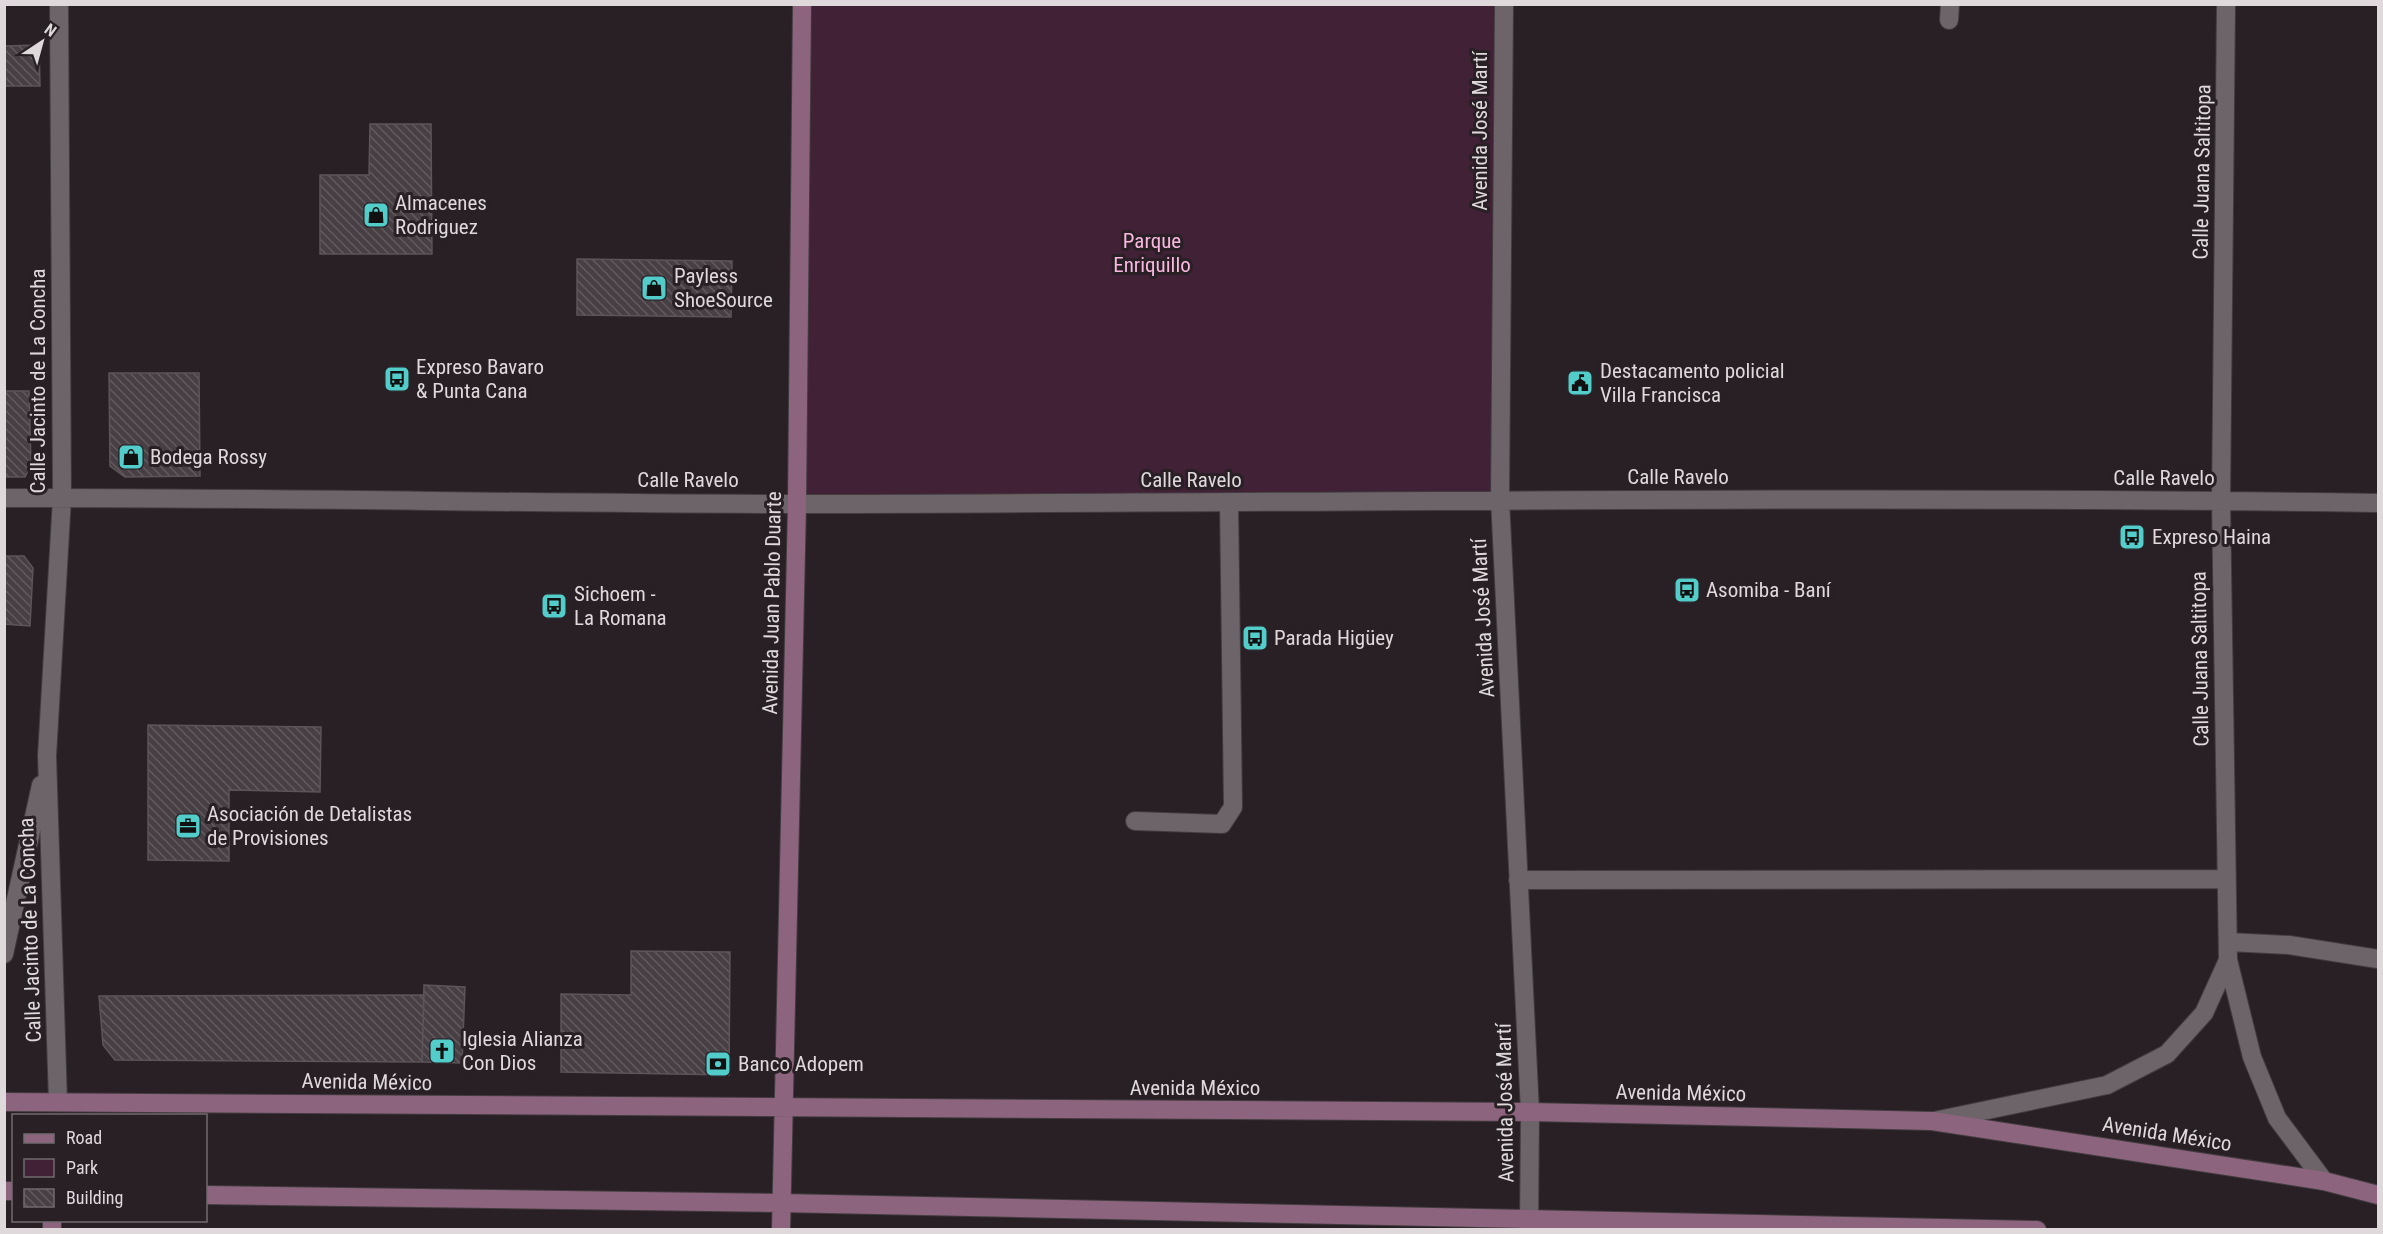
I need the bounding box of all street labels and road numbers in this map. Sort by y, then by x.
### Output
street label: Avenida José Martí [1468,50,1492,211]
street label: Calle Juana Saltitopa [2188,84,2216,260]
street label: Calle Jacinto de La Concha [26,268,50,494]
street label: Calle Ravelo [1627,465,1729,489]
street label: Calle Ravelo [2113,466,2215,490]
street label: Calle Ravelo [637,468,739,492]
street label: Calle Ravelo [1140,468,1242,492]
street label: Avenida Juan Pablo Duarte [758,491,786,715]
street label: Avenida José Martí [1467,537,1499,698]
street label: Calle Juana Saltitopa [2186,571,2214,747]
street label: Calle Jacinto de La Concha [14,817,46,1043]
street label: Avenida José Martí [1492,1022,1518,1183]
street label: Avenida México [302,1069,432,1095]
street label: Avenida México [1130,1076,1260,1100]
street label: Avenida México [1616,1080,1746,1106]
street label: Avenida México [2101,1112,2233,1156]

